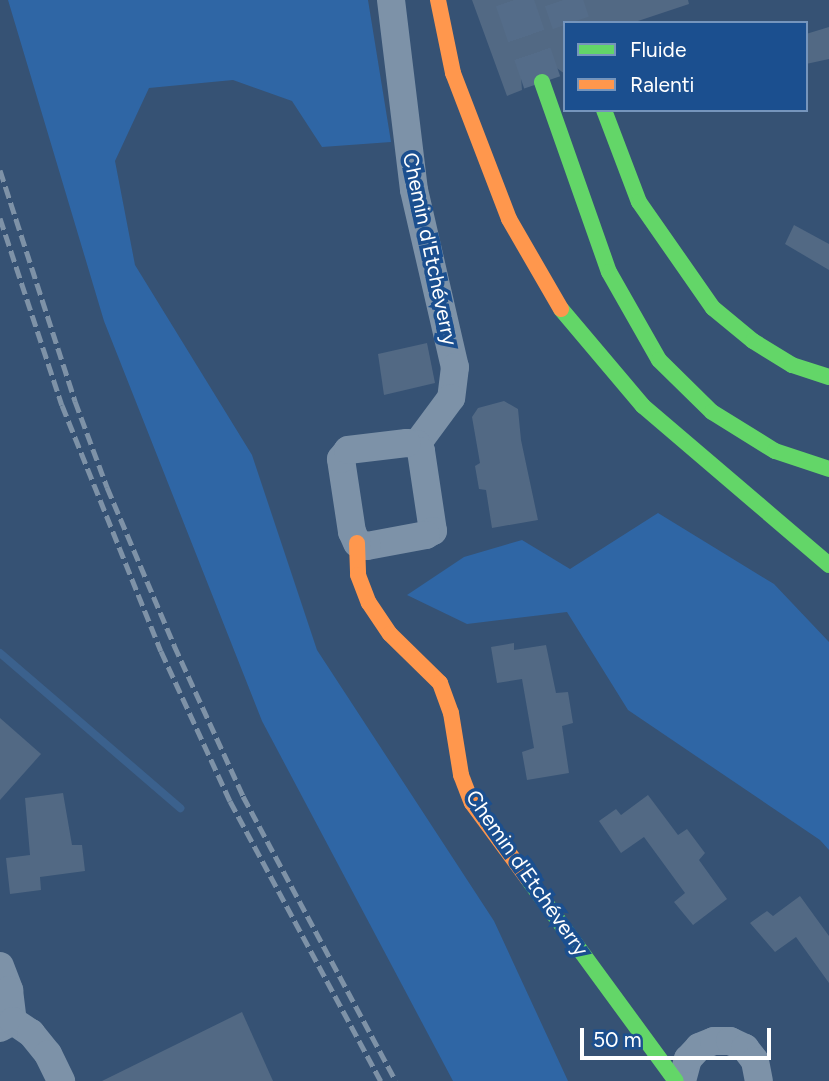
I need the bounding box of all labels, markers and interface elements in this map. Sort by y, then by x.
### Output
legend [563,21,808,112]
text: Fluide [630,37,686,62]
text: Ralenti [630,72,694,97]
street label: Chemin d'Etchéverry [397,150,463,348]
street label: Chemin d'Etchéverry [460,785,594,961]
scale bar [584,1014,775,1058]
text: 50 m [593,1027,642,1052]

